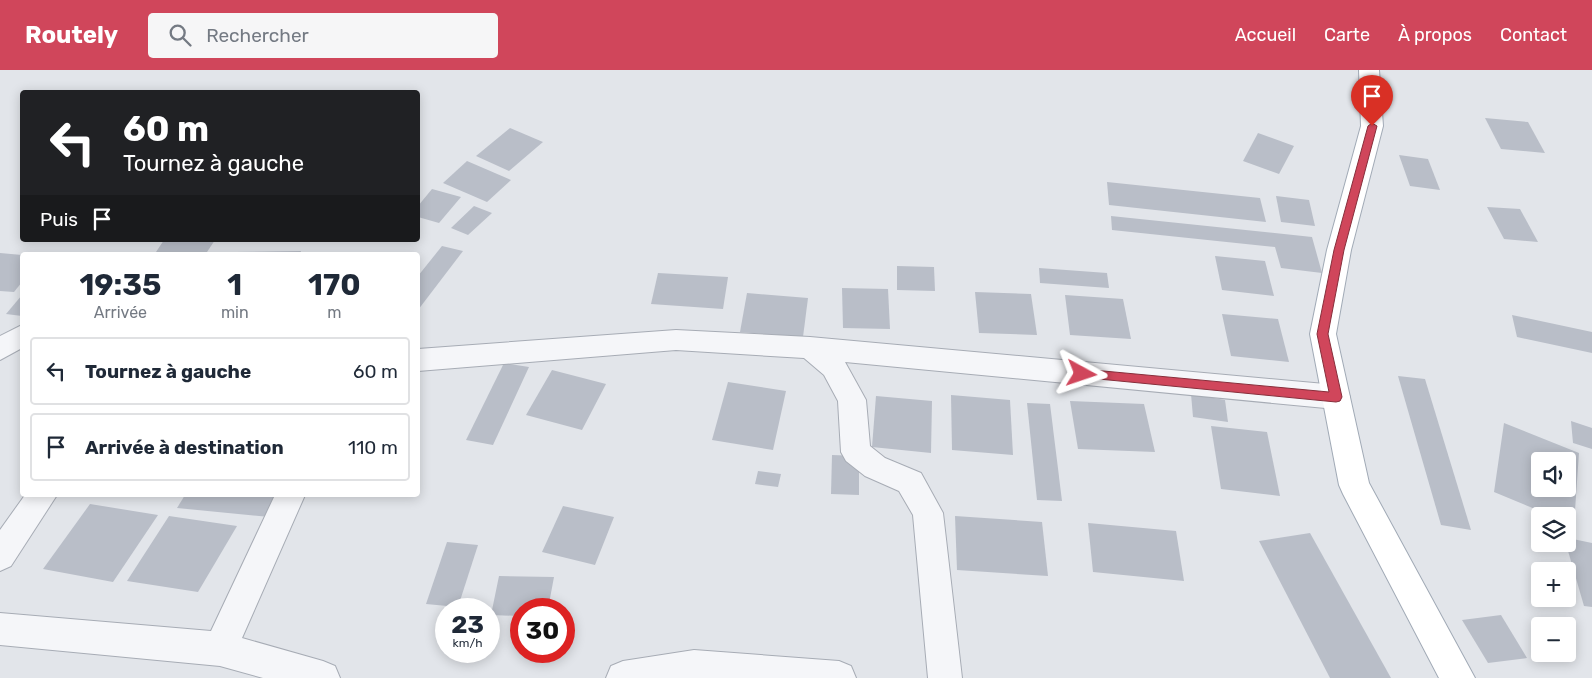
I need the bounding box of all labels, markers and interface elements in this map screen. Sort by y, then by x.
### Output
search box [148,13,498,58]
text: Routely [25,21,118,49]
icon: search [166,21,194,49]
text: Rechercher [206,24,309,47]
text: Accueil [1235,24,1296,46]
text: Carte [1324,24,1370,46]
text: À propos [1398,24,1472,46]
text: Contact [1500,24,1567,46]
pin [1351,75,1393,126]
icon: arrive [1358,82,1386,110]
text: 60 m [123,108,209,150]
icon: left [40,110,105,175]
text: Tournez à gauche [123,150,304,177]
icon: arrive [88,205,116,233]
text: Puis [40,208,78,231]
text: 19:35 [79,267,161,303]
text: 1 [227,267,242,303]
text: 170 [308,267,361,303]
text: Arrivée [94,303,147,322]
text: min [221,303,249,322]
text: m [327,303,341,322]
position arrow [1055,347,1107,399]
icon: left [42,357,70,385]
text: Tournez à gauche [85,360,251,383]
text: 60 m [353,360,398,383]
icon: arrive [42,433,70,461]
text: Arrivée à destination [85,436,284,459]
text: 110 m [348,436,398,459]
map controls [1531,452,1576,662]
button: sound [1531,452,1576,497]
button: layers [1531,507,1576,552]
button: + [1531,562,1576,607]
speed limit sign: 30 [510,598,575,663]
text: 23 [451,610,484,639]
button: − [1531,617,1576,662]
text: km/h [453,636,482,650]

